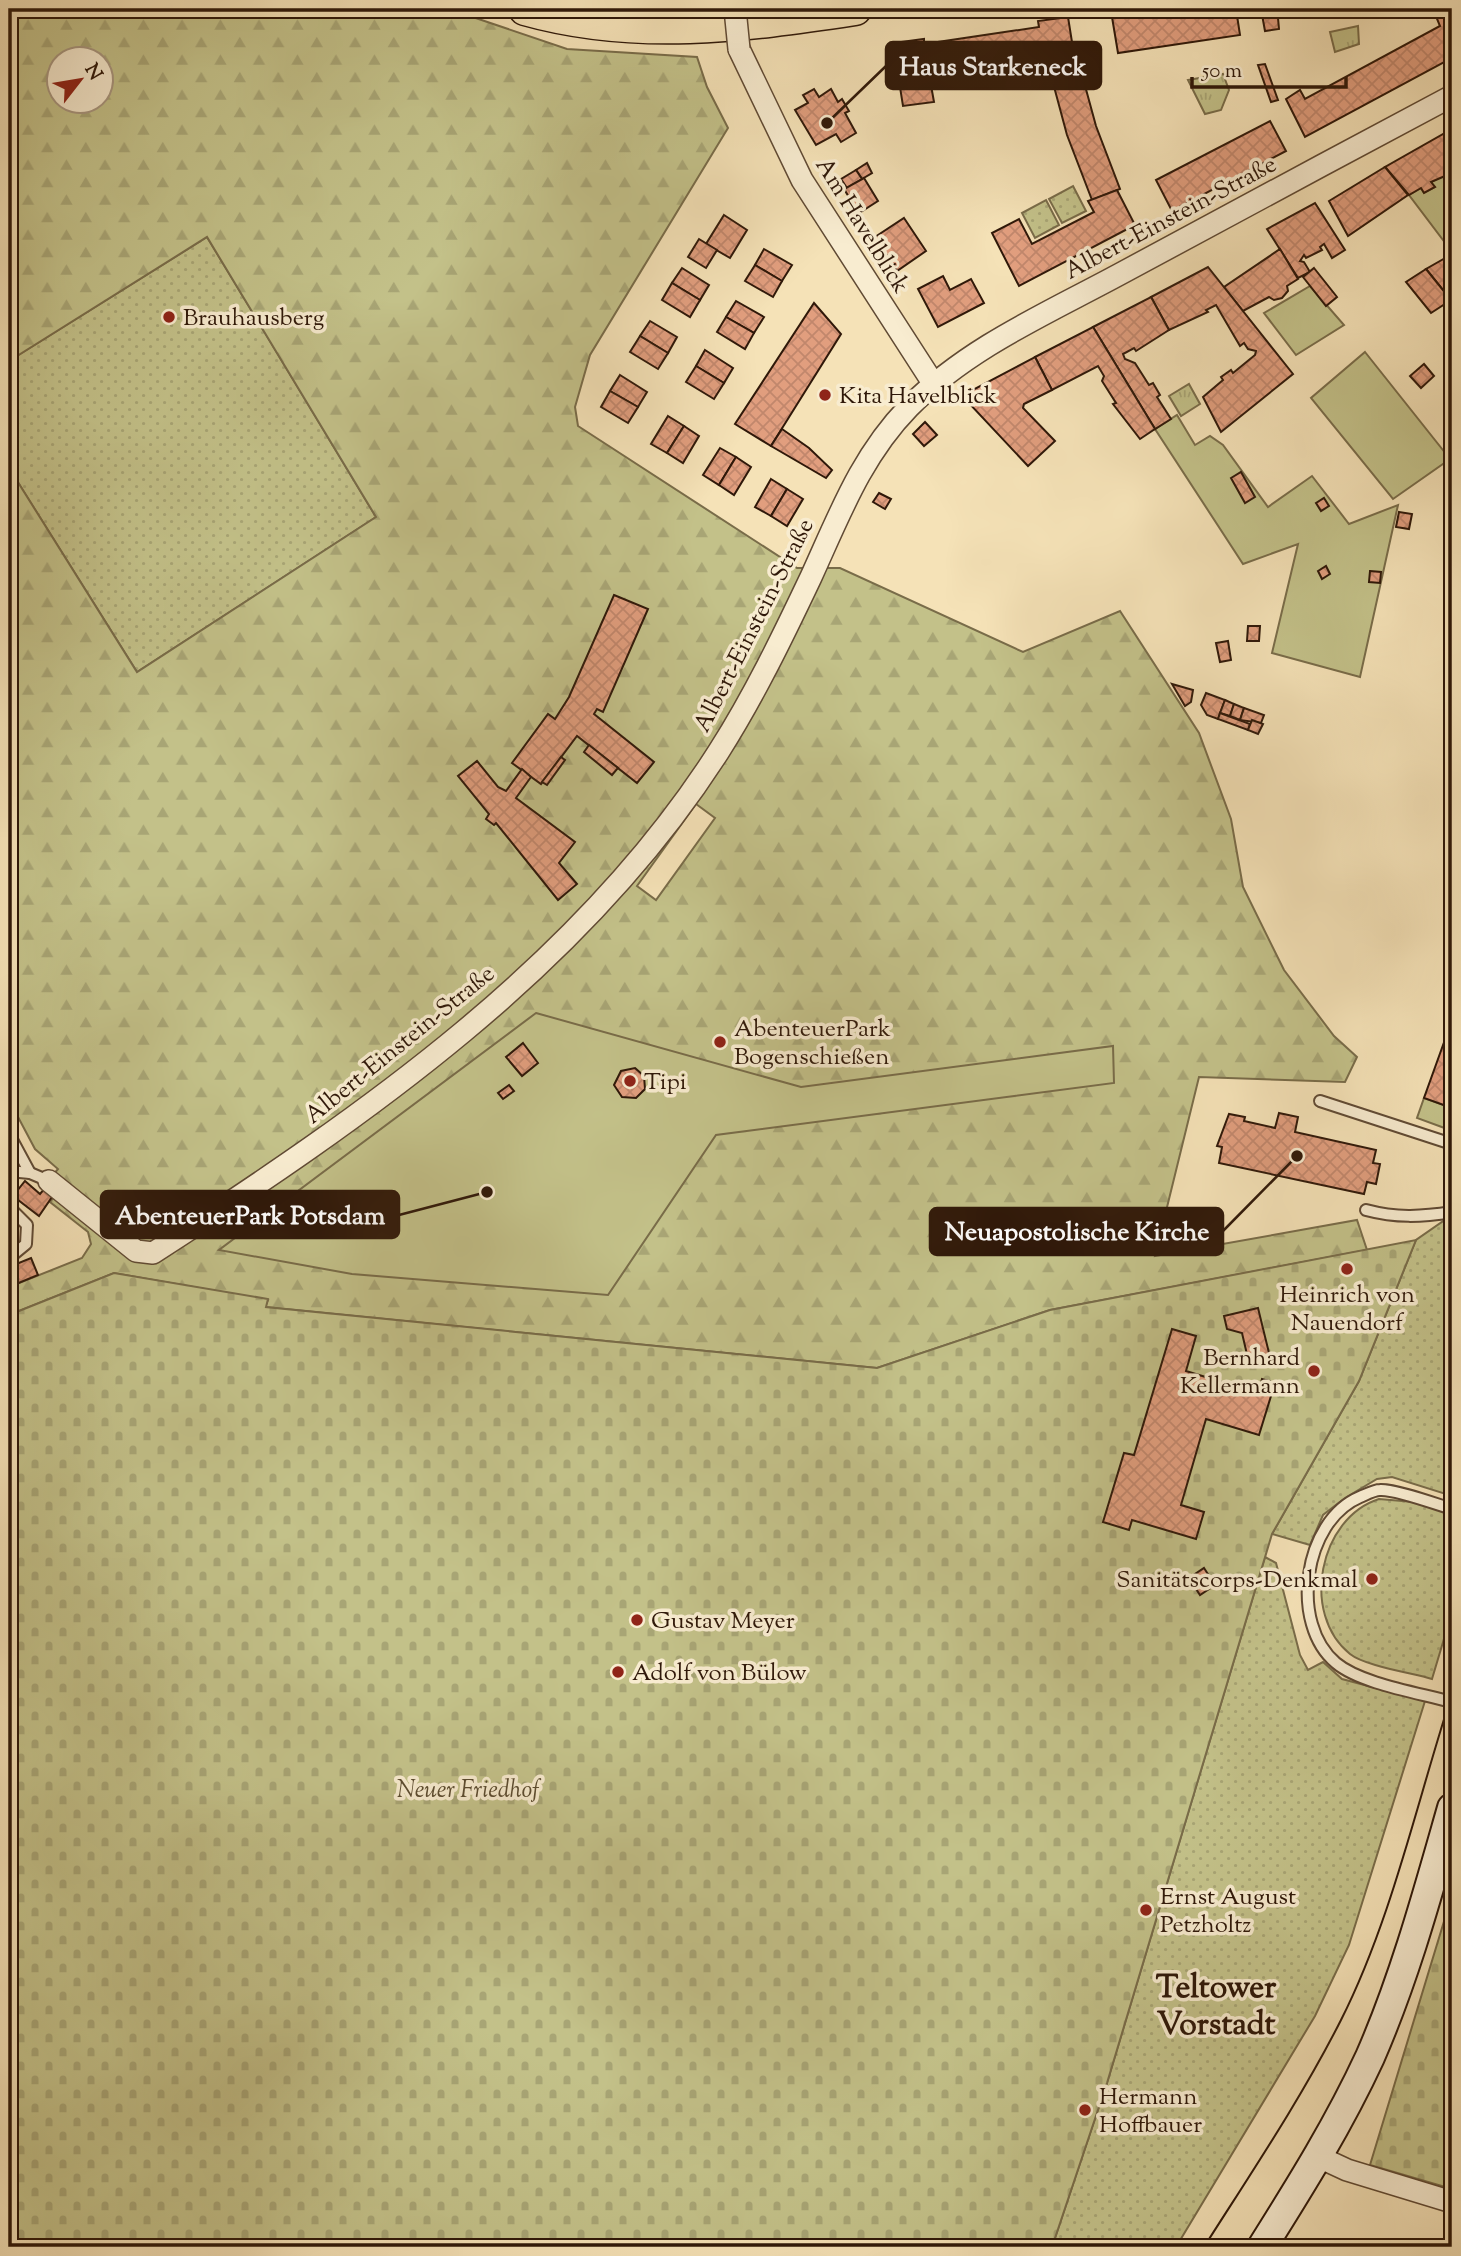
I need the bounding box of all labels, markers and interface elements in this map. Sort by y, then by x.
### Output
callout: Haus Starkeneck [886,42,1101,89]
north arrow [46,46,116,116]
scale bar [1192,46,1346,90]
text: Haus Starkeneck [899,50,1088,87]
text: 50 m [1201,57,1242,87]
text: N [77,59,108,86]
street label: Albert-Einstein-Straße [1059,148,1283,289]
street label: Am Havelblick [806,152,917,300]
place label: Brauhausberg [183,302,325,336]
marker: Brauhausberg [161,309,177,325]
place label: Kita Havelblick [839,380,997,414]
marker: Kita Havelblick [817,387,833,403]
street label: Albert-Einstein-Straße [686,513,823,739]
street label: Albert-Einstein-Straße [298,958,503,1133]
place label: AbenteuerPark Bogenschießen [734,1013,891,1075]
marker: AbenteuerPark Bogenschießen [712,1034,728,1050]
place label: Tipi [644,1066,687,1100]
marker: Tipi [622,1073,638,1089]
callout: AbenteuerPark Potsdam [101,1191,399,1238]
text: AbenteuerPark Potsdam [115,1199,386,1236]
callout: Neuapostolische Kirche [930,1208,1223,1255]
text: Neuapostolische Kirche [945,1215,1209,1252]
marker: Heinrich von Nauendorf [1339,1261,1355,1277]
place label: Heinrich von Nauendorf [1279,1279,1415,1341]
place label: Bernhard Kellermann [1180,1342,1300,1404]
marker: Bernhard Kellermann [1306,1363,1322,1379]
place label: Sanitätscorps-Denkmal [1116,1564,1358,1598]
marker: Sanitätscorps-Denkmal [1364,1571,1380,1587]
place label: Gustav Meyer [651,1605,795,1639]
marker: Gustav Meyer [629,1612,645,1628]
place label: Adolf von Bülow [632,1657,807,1691]
marker: Adolf von Bülow [610,1664,626,1680]
park label: Neuer Friedhof [397,1774,542,1808]
place label: Ernst August Petzholtz [1160,1881,1296,1943]
marker: Ernst August Petzholtz [1138,1902,1154,1918]
district label: Teltower Vorstadt [1156,1966,1277,2049]
place label: Hermann Hoffbauer [1099,2081,1202,2143]
marker: Hermann Hoffbauer [1077,2102,1093,2118]

